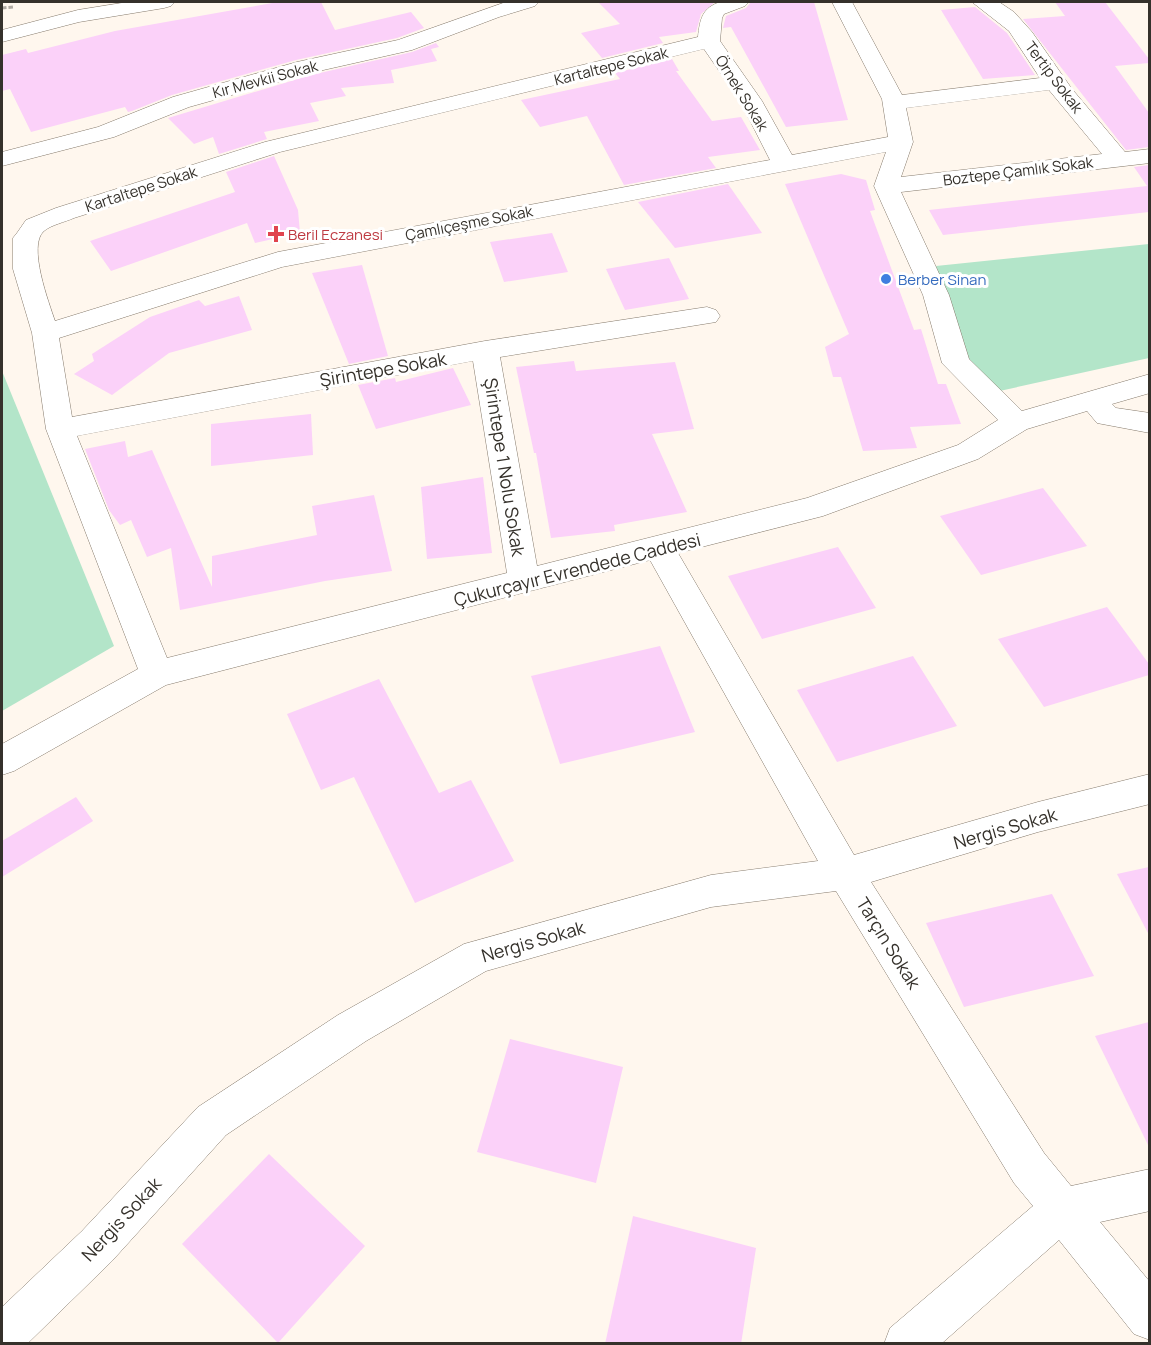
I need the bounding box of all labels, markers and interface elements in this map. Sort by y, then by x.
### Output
street label: Tertip Sokak [1020,37,1088,118]
street label: Kartaltepe Sokak [552,42,671,90]
street label: Örnek Sokak [710,51,774,135]
street label: Kır Mevkii Sokak [210,55,321,103]
street label: Boztepe Çamlık Sokak [942,151,1095,191]
street label: Kartaltepe Sokak [82,161,200,217]
street label: Çamlıçeşme Sokak [404,200,535,246]
place label: Beril Eczanesi [288,224,383,245]
marker: Beril Eczanesi [269,227,283,241]
place label: Berber Sinan [898,269,986,290]
marker: Berber Sinan [879,272,893,286]
street label: Şirintepe Sokak [318,346,449,392]
street label: Şirintepe 1 Nolu Sokak [479,376,531,559]
street label: Çukurçayır Evrendede Caddesi [451,527,703,611]
street label: Nergis Sokak [951,801,1061,854]
street label: Tarçın Sokak [851,893,927,994]
street label: Nergis Sokak [479,914,589,967]
street label: Nergis Sokak [76,1171,167,1266]

